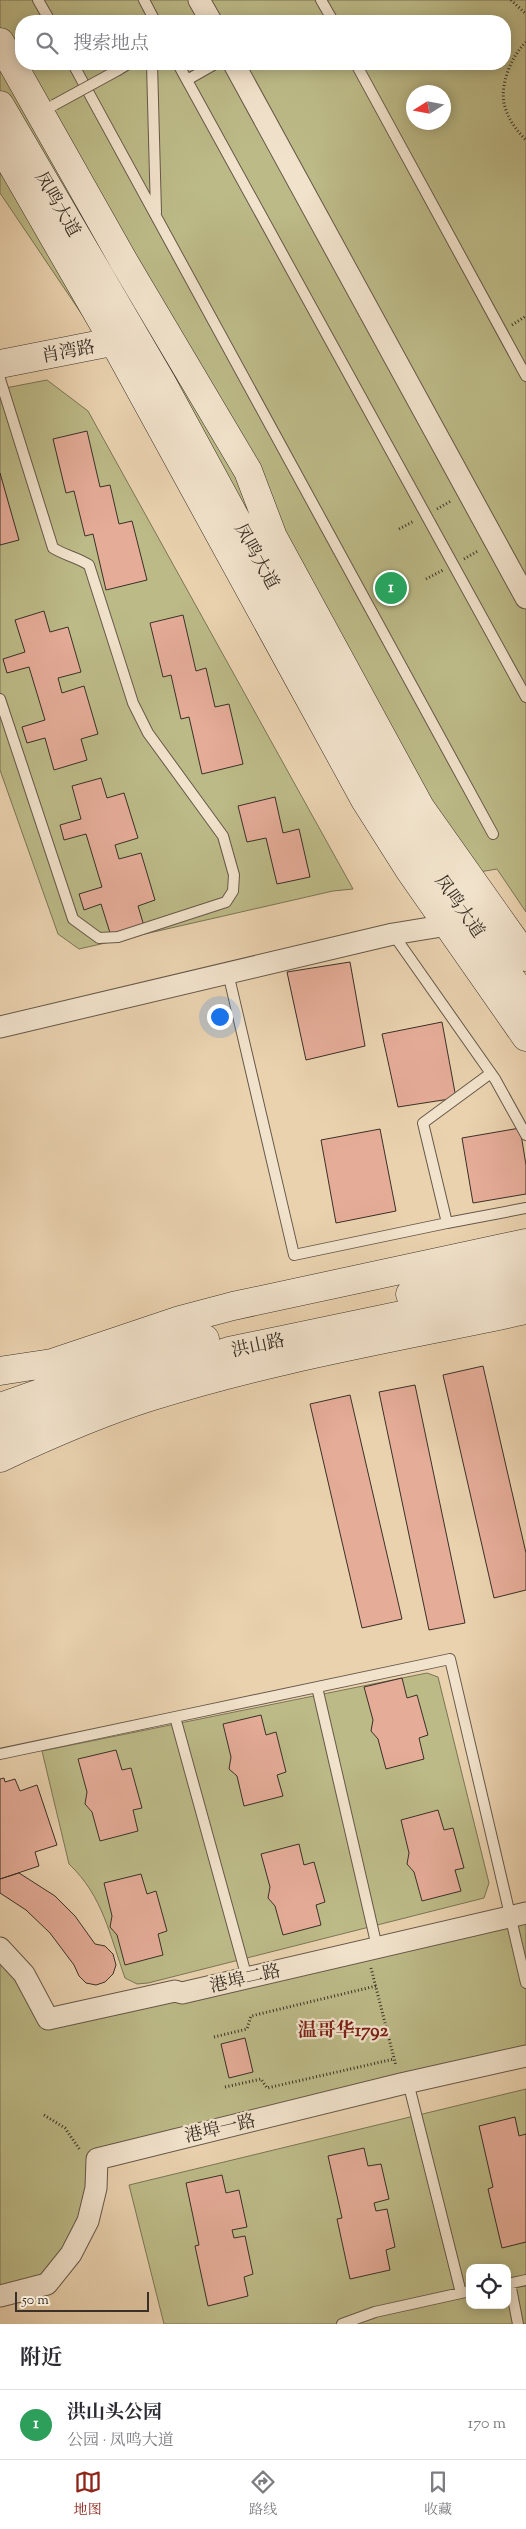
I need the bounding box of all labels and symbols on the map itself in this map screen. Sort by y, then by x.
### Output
north arrow [406,85,451,130]
street label: 凤鸣大道 [27,167,86,243]
street label: 肖湾路 [39,335,97,371]
street label: 凤鸣大道 [226,519,284,595]
pin: 1 [375,569,407,607]
street label: 凤鸣大道 [427,870,490,944]
your location [207,1004,233,1030]
street label: 洪山路 [229,1329,288,1365]
street label: 港埠二路 [207,1959,283,2001]
district label: 温哥华1792 [298,2018,388,2045]
street label: 港埠一路 [182,2109,258,2151]
scale bar [15,2289,149,2312]

